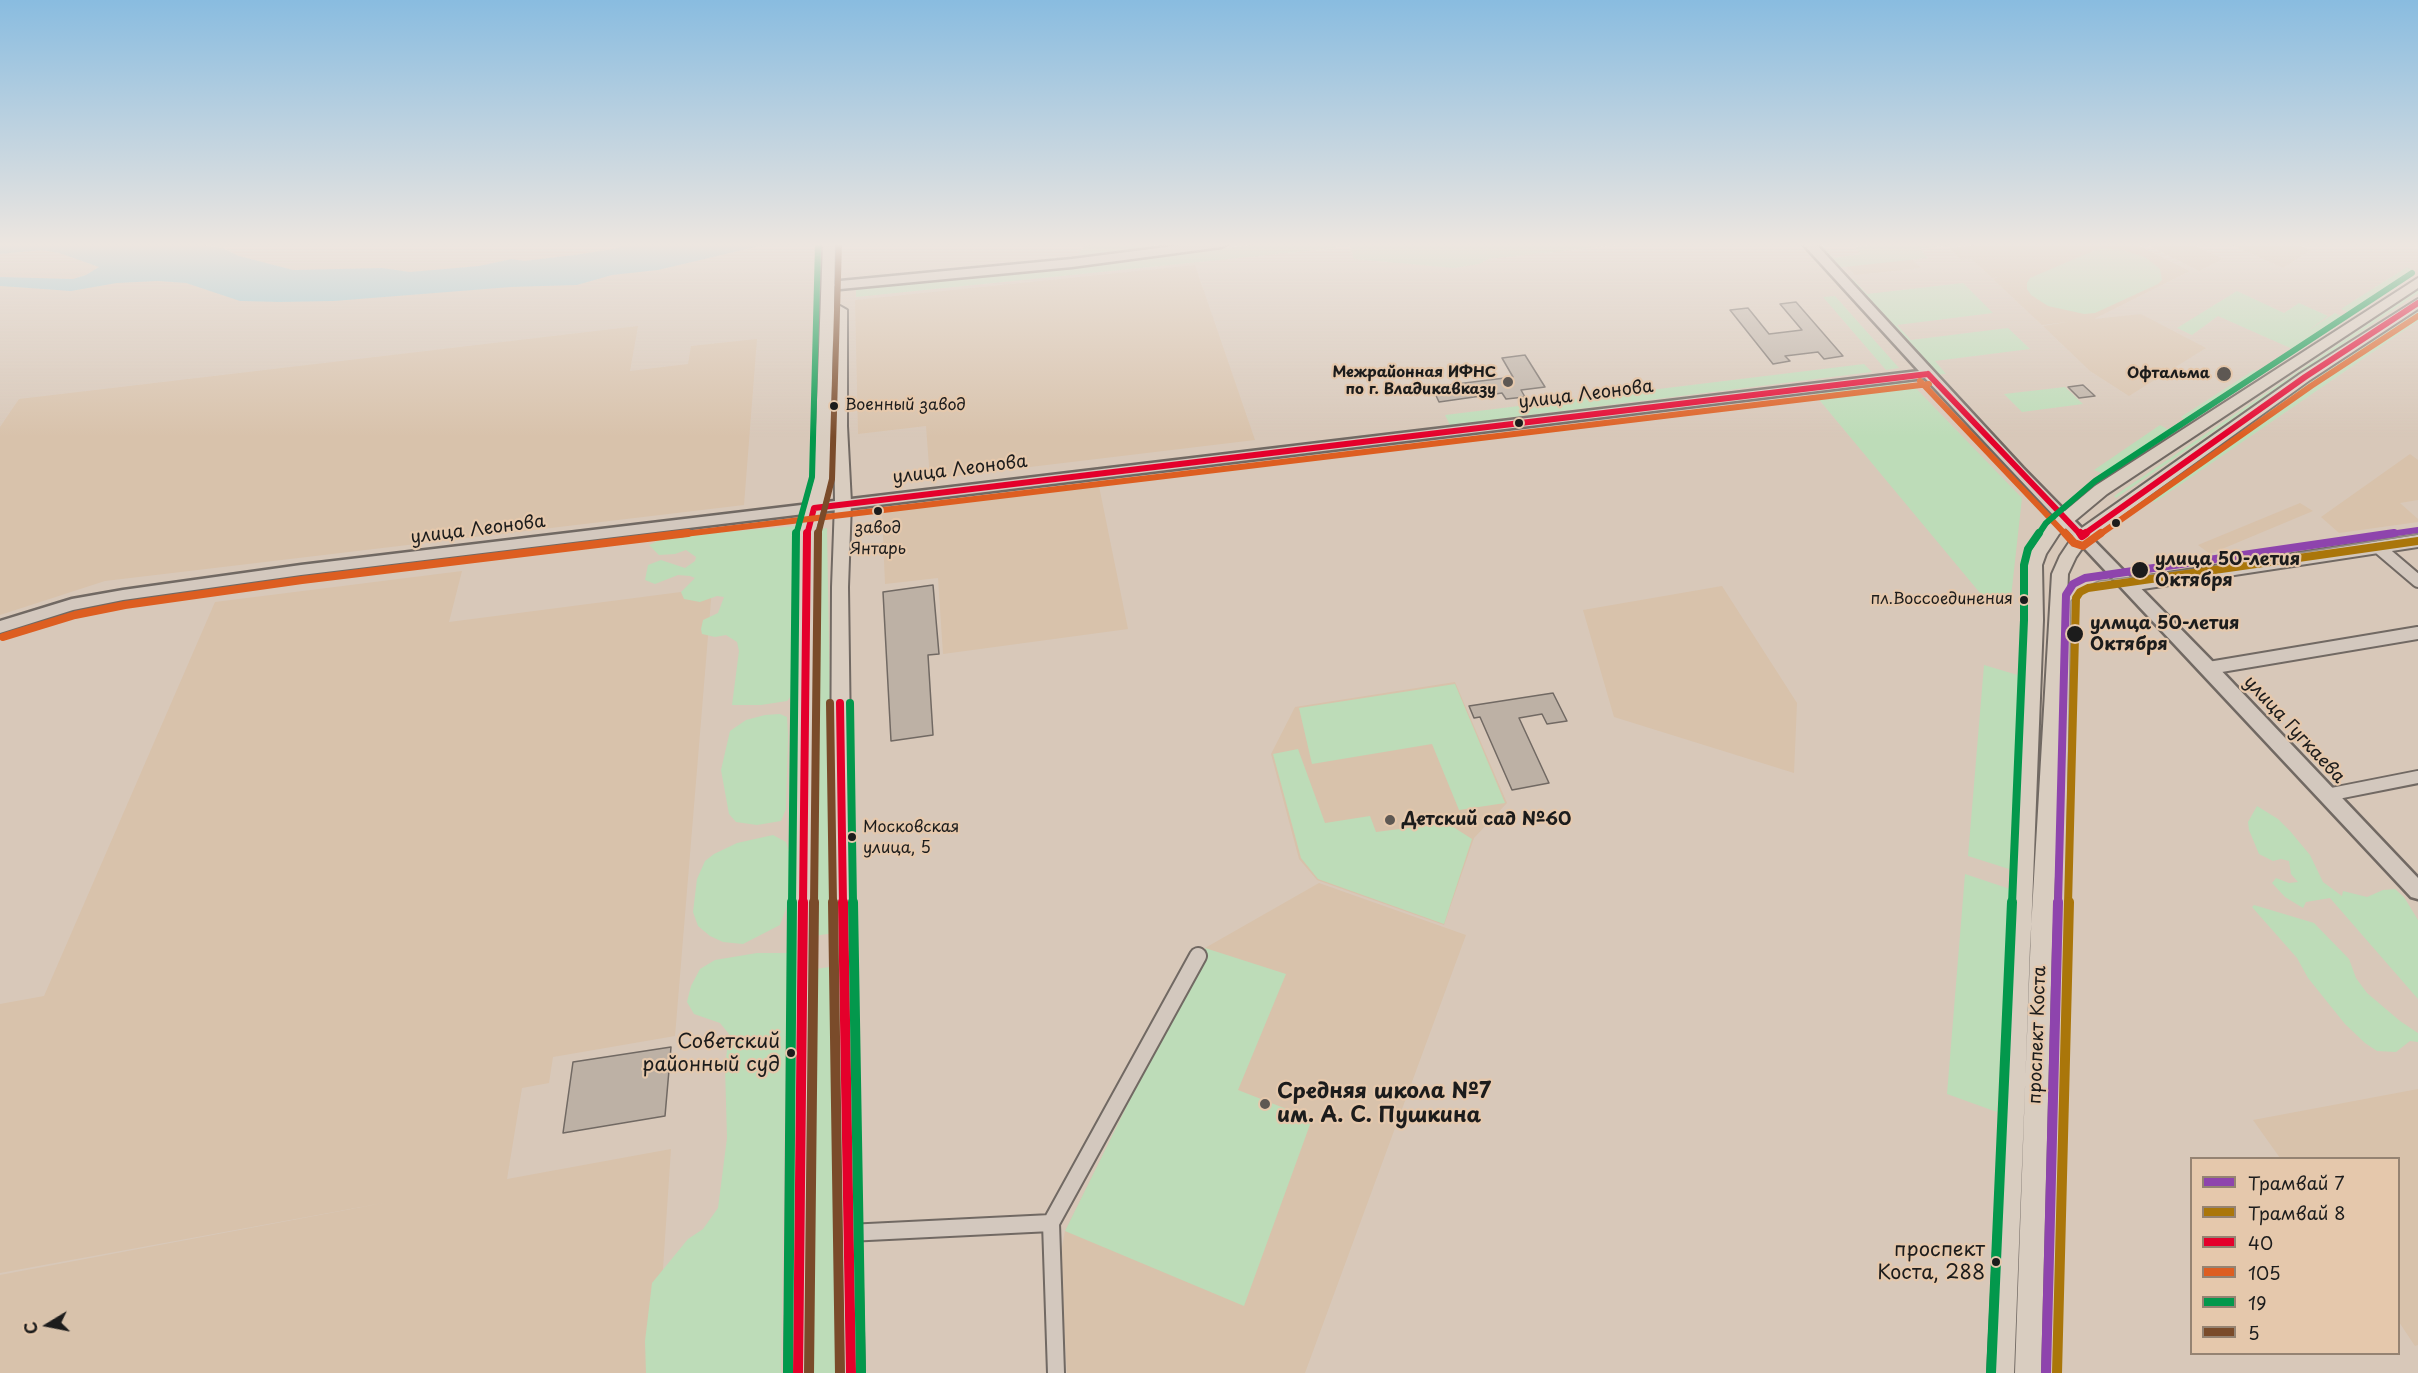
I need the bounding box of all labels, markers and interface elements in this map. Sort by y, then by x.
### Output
place label: Межрайонная ИФНС по г. Владикавказу [1333,364,1496,399]
place label: Офтальма [2127,365,2210,383]
marker: Офтальма [2215,365,2233,383]
marker: Межрайонная ИФНС по г. Владикавказу [1501,375,1515,389]
street label: улица Леонова [1517,376,1655,414]
place label: Военный завод [845,396,966,416]
marker: Военный завод [828,400,840,412]
unlabelled marker [1513,417,1525,429]
street label: улица Леонова [891,451,1029,489]
marker: завод Янтарь [872,505,884,517]
street label: улица Леонова [409,511,547,549]
unlabelled marker [2110,517,2122,529]
place label: завод Янтарь [850,519,906,557]
place label: улица 50-летия Октября [2155,549,2300,592]
marker: улица 50-летия Октября [2130,560,2150,580]
place label: пл.Воссоединения [1871,590,2013,610]
marker: пл.Воссоединения [2018,594,2030,606]
place label: улмца 50-летия Октября [2090,613,2239,656]
marker: улмца 50-летия Октября [2065,624,2085,644]
street label: улица Гугкаева [2239,672,2349,788]
place label: Детский сад №60 [1402,809,1571,831]
marker: Детский сад №60 [1383,813,1397,827]
place label: Московская улица, 5 [863,818,959,856]
marker: Московская улица, 5 [846,831,858,843]
street label: проспект Коста [2025,966,2051,1104]
place label: Советский районный суд [642,1030,780,1077]
marker: Советский районный суд [785,1047,797,1059]
place label: Средняя школа №7 им. А. С. Пушкина [1277,1079,1491,1129]
marker: Средняя школа №7 им. А. С. Пушкина [1258,1097,1272,1111]
legend [2190,1157,2400,1355]
text: Трамвай 7 [2248,1169,2344,1196]
text: Трамвай 8 [2248,1199,2345,1226]
text: 40 [2248,1229,2273,1256]
place label: проспект Коста, 288 [1877,1238,1985,1285]
marker: проспект Коста, 288 [1990,1256,2002,1268]
text: 105 [2248,1259,2281,1286]
text: 19 [2248,1289,2267,1316]
north arrow [18,1295,78,1355]
text: 5 [2248,1319,2260,1346]
text: С [17,1320,43,1336]

